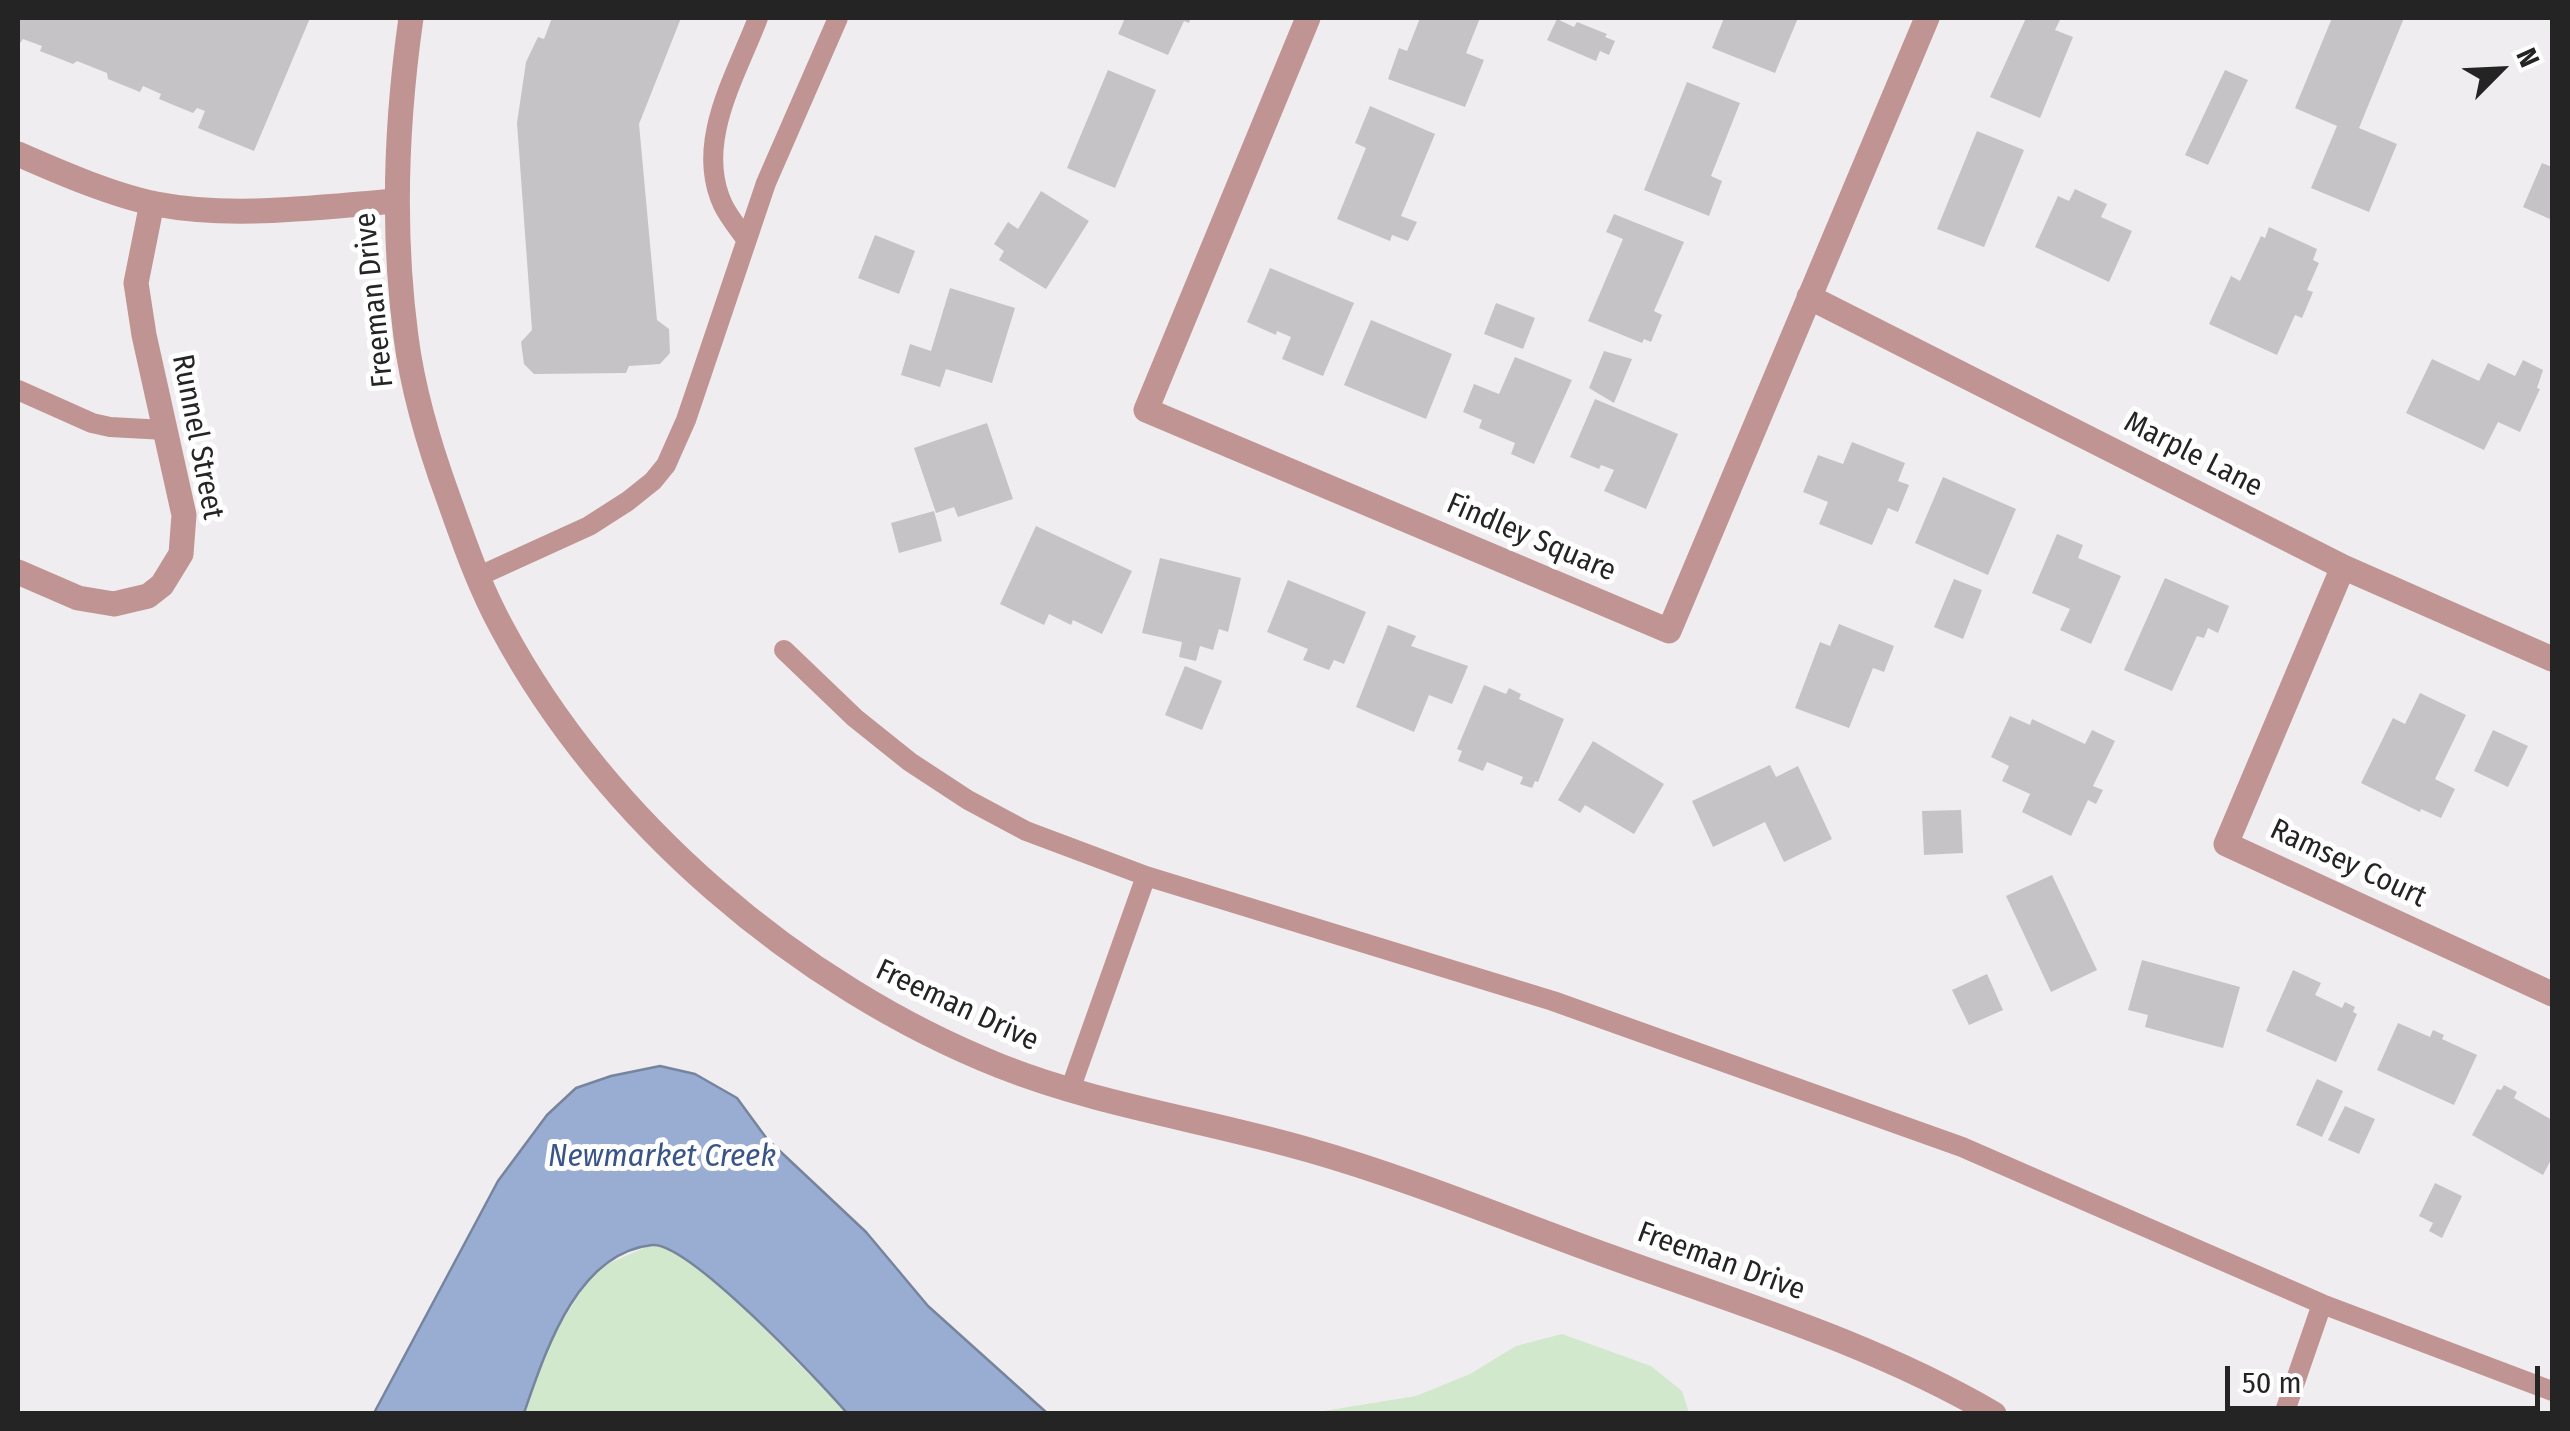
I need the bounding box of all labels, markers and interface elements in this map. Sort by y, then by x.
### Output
north arrow [2450,20,2550,120]
text: N [2509,43,2546,72]
street label: Freeman Drive [348,211,402,389]
street label: Runnel Street [163,351,231,523]
street label: Marple Lane [2118,405,2268,505]
street label: Findley Square [1441,486,1621,590]
street label: Ramsey Court [2264,812,2432,916]
street label: Freeman Drive [870,953,1044,1059]
water label: Newmarket Creek [548,1138,776,1176]
street label: Freeman Drive [1632,1215,1810,1309]
scale bar [2230,1346,2545,1408]
text: 50 m [2242,1365,2302,1401]

